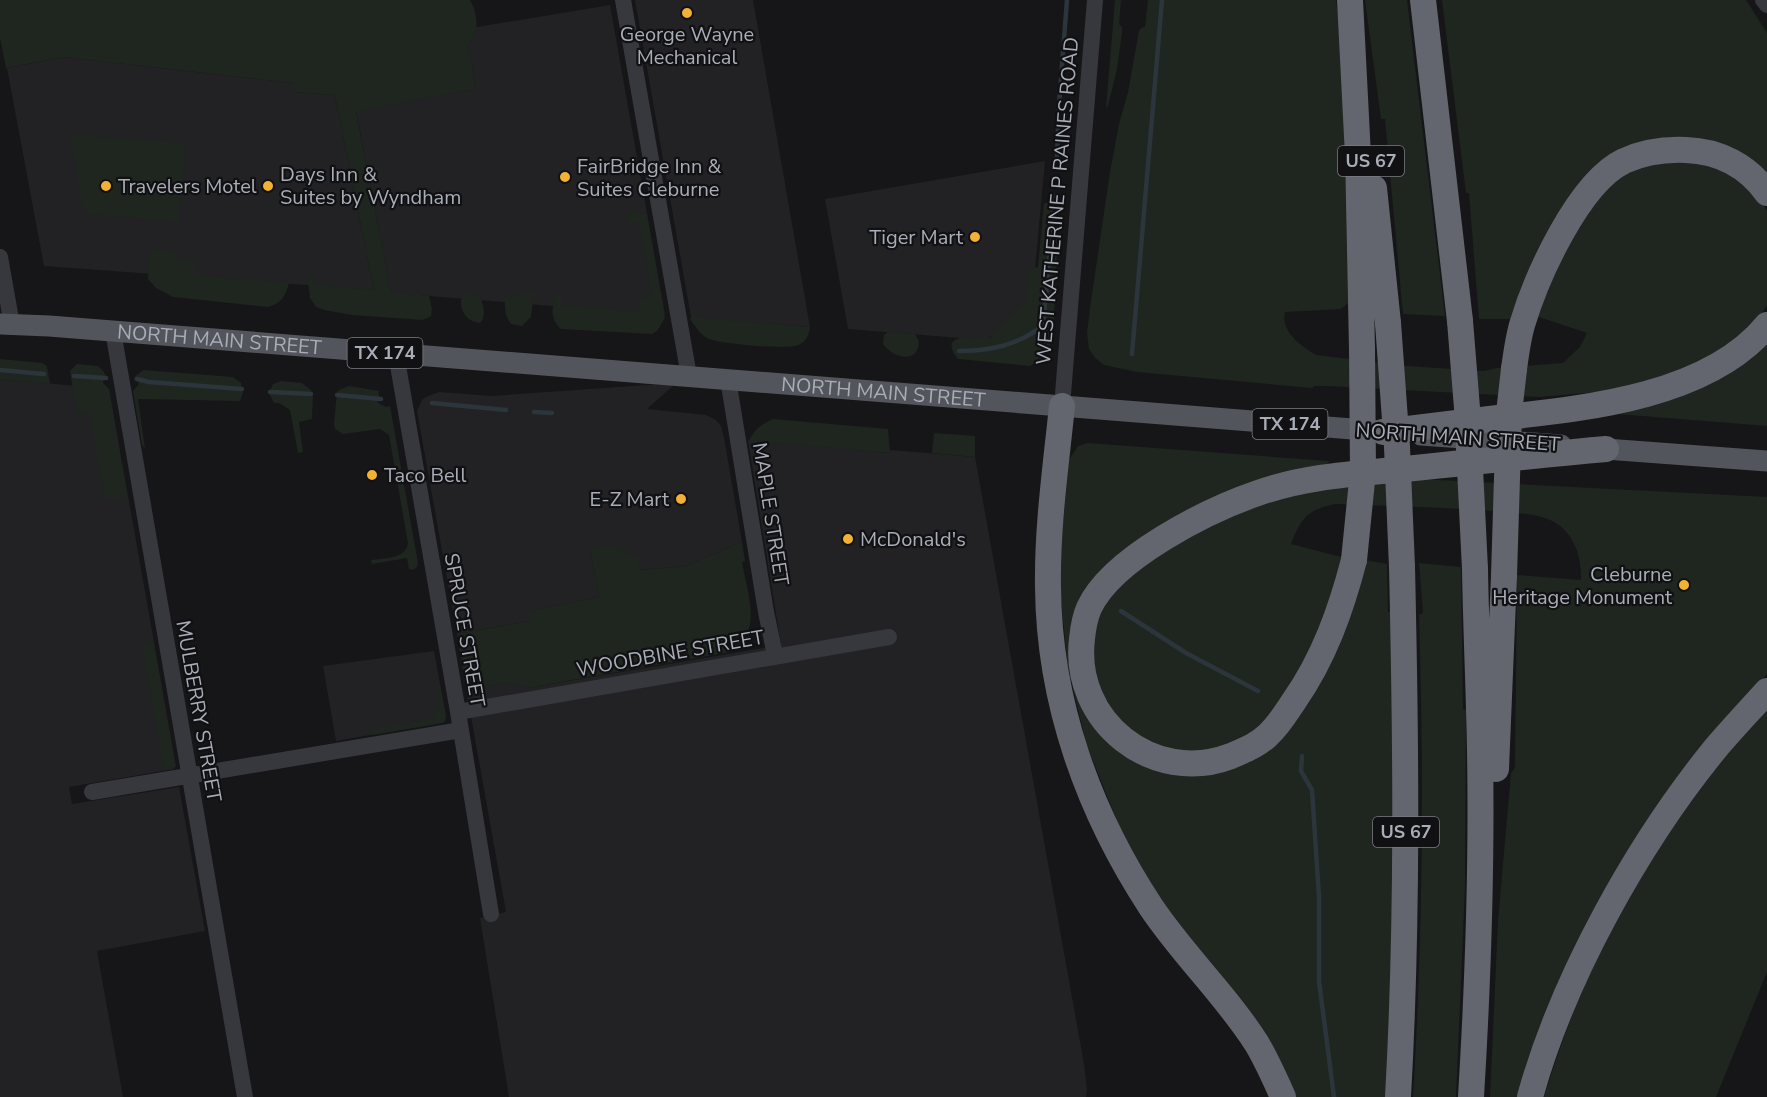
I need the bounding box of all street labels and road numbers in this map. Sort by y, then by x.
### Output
street label: WEST KATHERINE P RAINES ROAD [1030,36,1085,366]
road number: US 67 [1338,146,1404,176]
street label: NORTH MAIN STREET [116,318,323,361]
road number: TX 174 [348,338,422,368]
street label: NORTH MAIN STREET [780,371,987,414]
road number: TX 174 [1252,409,1328,439]
street label: NORTH MAIN STREET [1355,417,1561,458]
street label: MAPLE STREET [746,441,795,588]
street label: SPRUCE STREET [438,551,491,709]
street label: MULBERRY STREET [169,618,228,804]
street label: WOODBINE STREET [574,624,766,683]
road number: US 67 [1373,817,1439,847]

